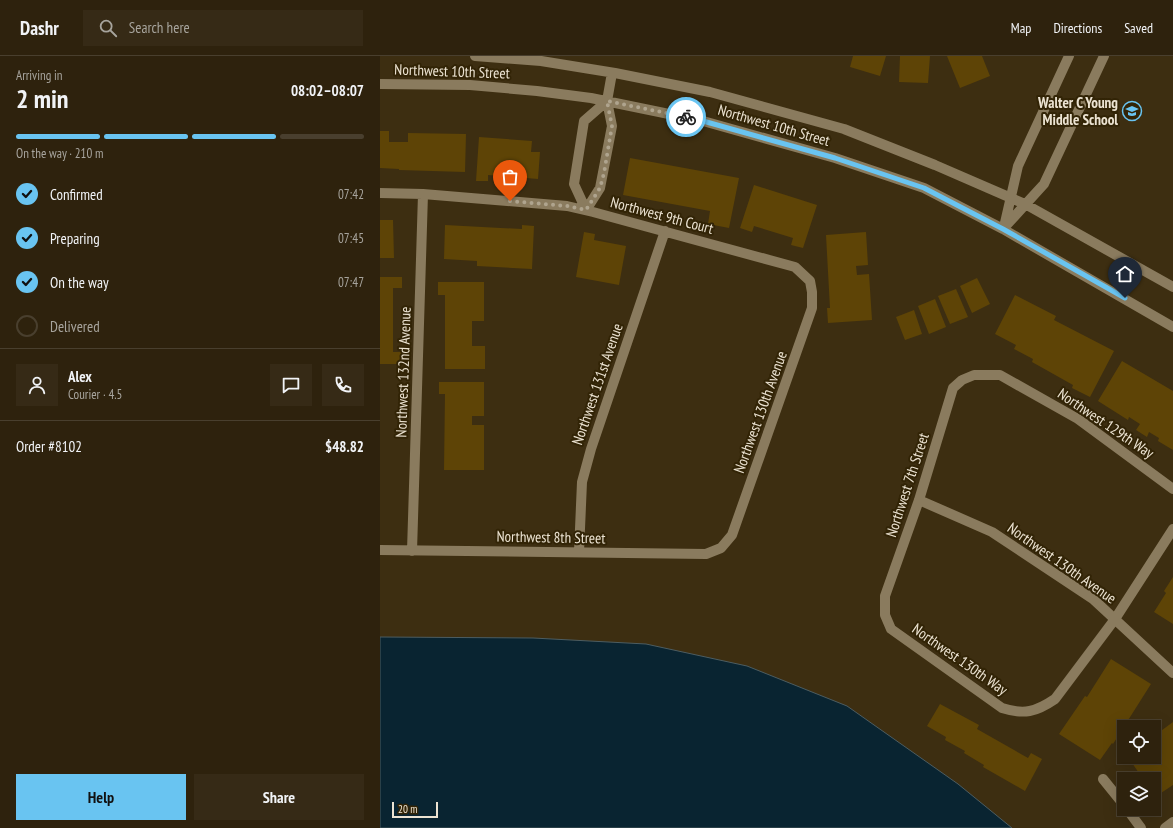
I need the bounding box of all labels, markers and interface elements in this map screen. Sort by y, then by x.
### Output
search box [83,10,363,46]
text: Dashr [20,16,59,40]
icon: search [97,17,119,39]
text: Search here [129,18,190,37]
text: Map [1011,19,1031,37]
text: Directions [1053,19,1102,37]
text: Saved [1124,19,1153,37]
street label: Northwest 10th Street [394,59,510,83]
text: Arriving in [16,67,63,84]
text: 08:02–08:07 [291,81,364,100]
text: 2 min [16,82,69,115]
place label: Walter C Young Middle School [1037,93,1118,129]
courier [666,97,706,137]
street label: Northwest 10th Street [716,100,832,150]
school or university icon: Walter C Young Middle School [1121,100,1143,122]
icon: bike [675,106,697,128]
text: On the way · 210 m [16,145,103,162]
pin [493,160,527,201]
icon: bag [499,166,521,188]
icon: check [16,183,38,205]
text: Confirmed [50,185,103,204]
text: 07:42 [338,186,364,203]
street label: Northwest 9th Court [608,192,716,238]
icon: check [16,227,38,249]
text: Preparing [50,229,100,248]
text: 07:45 [338,230,364,247]
pin [1108,257,1142,298]
icon: home [1114,263,1136,285]
icon: check [16,271,38,293]
text: On the way [50,273,109,292]
text: 07:47 [338,274,364,291]
street label: Northwest 132nd Avenue [391,306,415,438]
text: Delivered [50,317,100,336]
street label: Northwest 131st Avenue [567,321,627,447]
street label: Northwest 130th Avenue [729,348,791,476]
button: person [16,364,58,406]
button: chat [270,364,312,406]
button: phone [322,364,364,406]
text: Alex [68,367,92,386]
street label: Northwest 129th Way [1054,384,1158,462]
text: Courier · 4.5 [68,386,122,403]
street label: Northwest 7th Street [881,430,933,540]
text: Order #8102 [16,437,82,456]
text: $48.82 [325,437,364,456]
street label: Northwest 130th Avenue [1004,518,1120,608]
street label: Northwest 8th Street [496,527,606,547]
street label: Northwest 130th Way [909,619,1012,699]
map controls [1117,720,1161,816]
button: locate [1117,720,1161,764]
button: layers [1117,772,1161,816]
button: Help [16,774,186,820]
button: Share [194,774,364,820]
scale bar [392,800,438,819]
text: 20 m [398,802,417,816]

